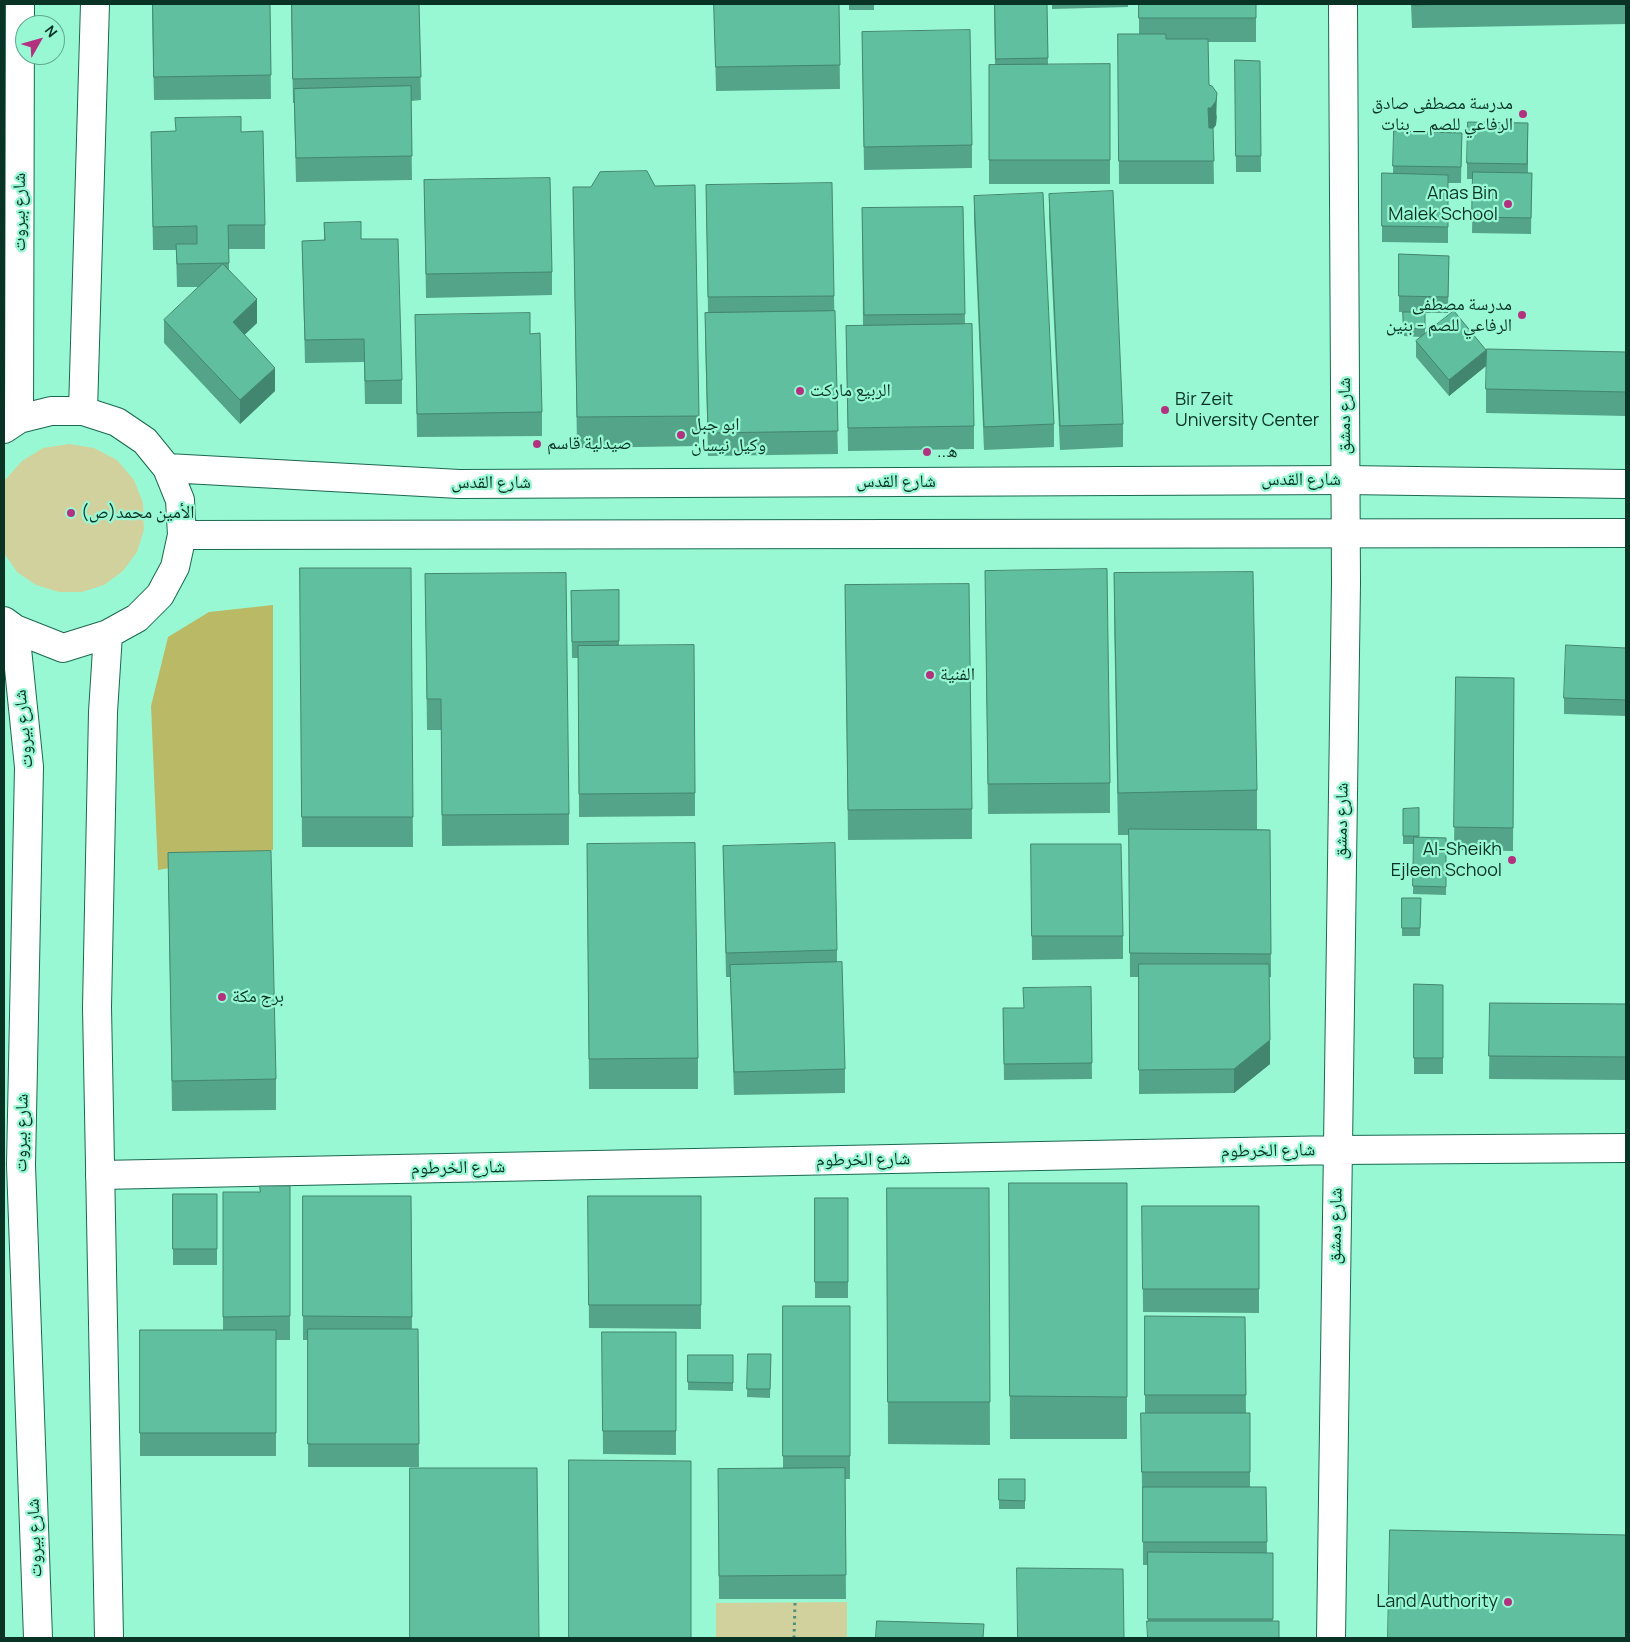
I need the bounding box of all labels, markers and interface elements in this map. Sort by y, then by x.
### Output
north arrow [15,15,65,65]
text: N [41,21,62,41]
place label: مدرسة مصطفى صادق الرفاعي للصم _ بنات [1371,93,1513,136]
marker: مدرسة مصطفى صادق الرفاعي للصم _ بنات [1517,108,1529,120]
street label: شارع بيروت [9,173,31,251]
place label: Anas Bin Malek School [1388,183,1498,225]
marker: Anas Bin Malek School [1502,198,1514,210]
place label: مدرسة مصطفى الرفاعي للصم - بنين [1386,294,1512,336]
marker: مدرسة مصطفى الرفاعي للصم - بنين [1516,309,1528,321]
street label: شارع دمشق [1334,378,1356,454]
place label: الربيع ماركت [810,380,891,402]
marker: الربيع ماركت [794,385,806,397]
place label: Bir Zeit University Center [1175,389,1319,432]
marker: Bir Zeit University Center [1159,404,1171,416]
place label: ابو جبل وكيل نيسان [691,414,766,456]
marker: ابو جبل وكيل نيسان [675,429,687,441]
place label: صيدلية قاسم [547,433,632,455]
marker: صيدلية قاسم [531,438,543,450]
place label: ..ه [937,441,957,463]
marker: ..ه [921,446,933,458]
street label: شارع القدس [1261,469,1341,491]
street label: شارع القدس [856,471,936,493]
street label: شارع القدس [451,472,531,494]
place label: الأمين محمد(ص) [81,502,195,524]
marker: الأمين محمد(ص) [65,507,77,519]
place label: الفنية [940,664,975,686]
marker: الفنية [924,669,936,681]
street label: شارع بيروت [10,689,38,769]
street label: شارع دمشق [1331,782,1353,860]
place label: Al-Sheikh Ejleen School [1391,839,1502,882]
marker: Al-Sheikh Ejleen School [1506,854,1518,866]
place label: برج مكة [232,986,284,1008]
marker: برج مكة [216,991,228,1003]
street label: شارع بيروت [11,1093,33,1173]
street label: شارع الخرطوم [1221,1139,1315,1163]
street label: شارع الخرطوم [816,1148,910,1172]
street label: شارع الخرطوم [411,1156,505,1180]
street label: شارع دمشق [1325,1187,1347,1265]
street label: شارع بيروت [23,1498,47,1578]
place label: Land Authority [1376,1591,1498,1613]
marker: Land Authority [1502,1596,1514,1608]

